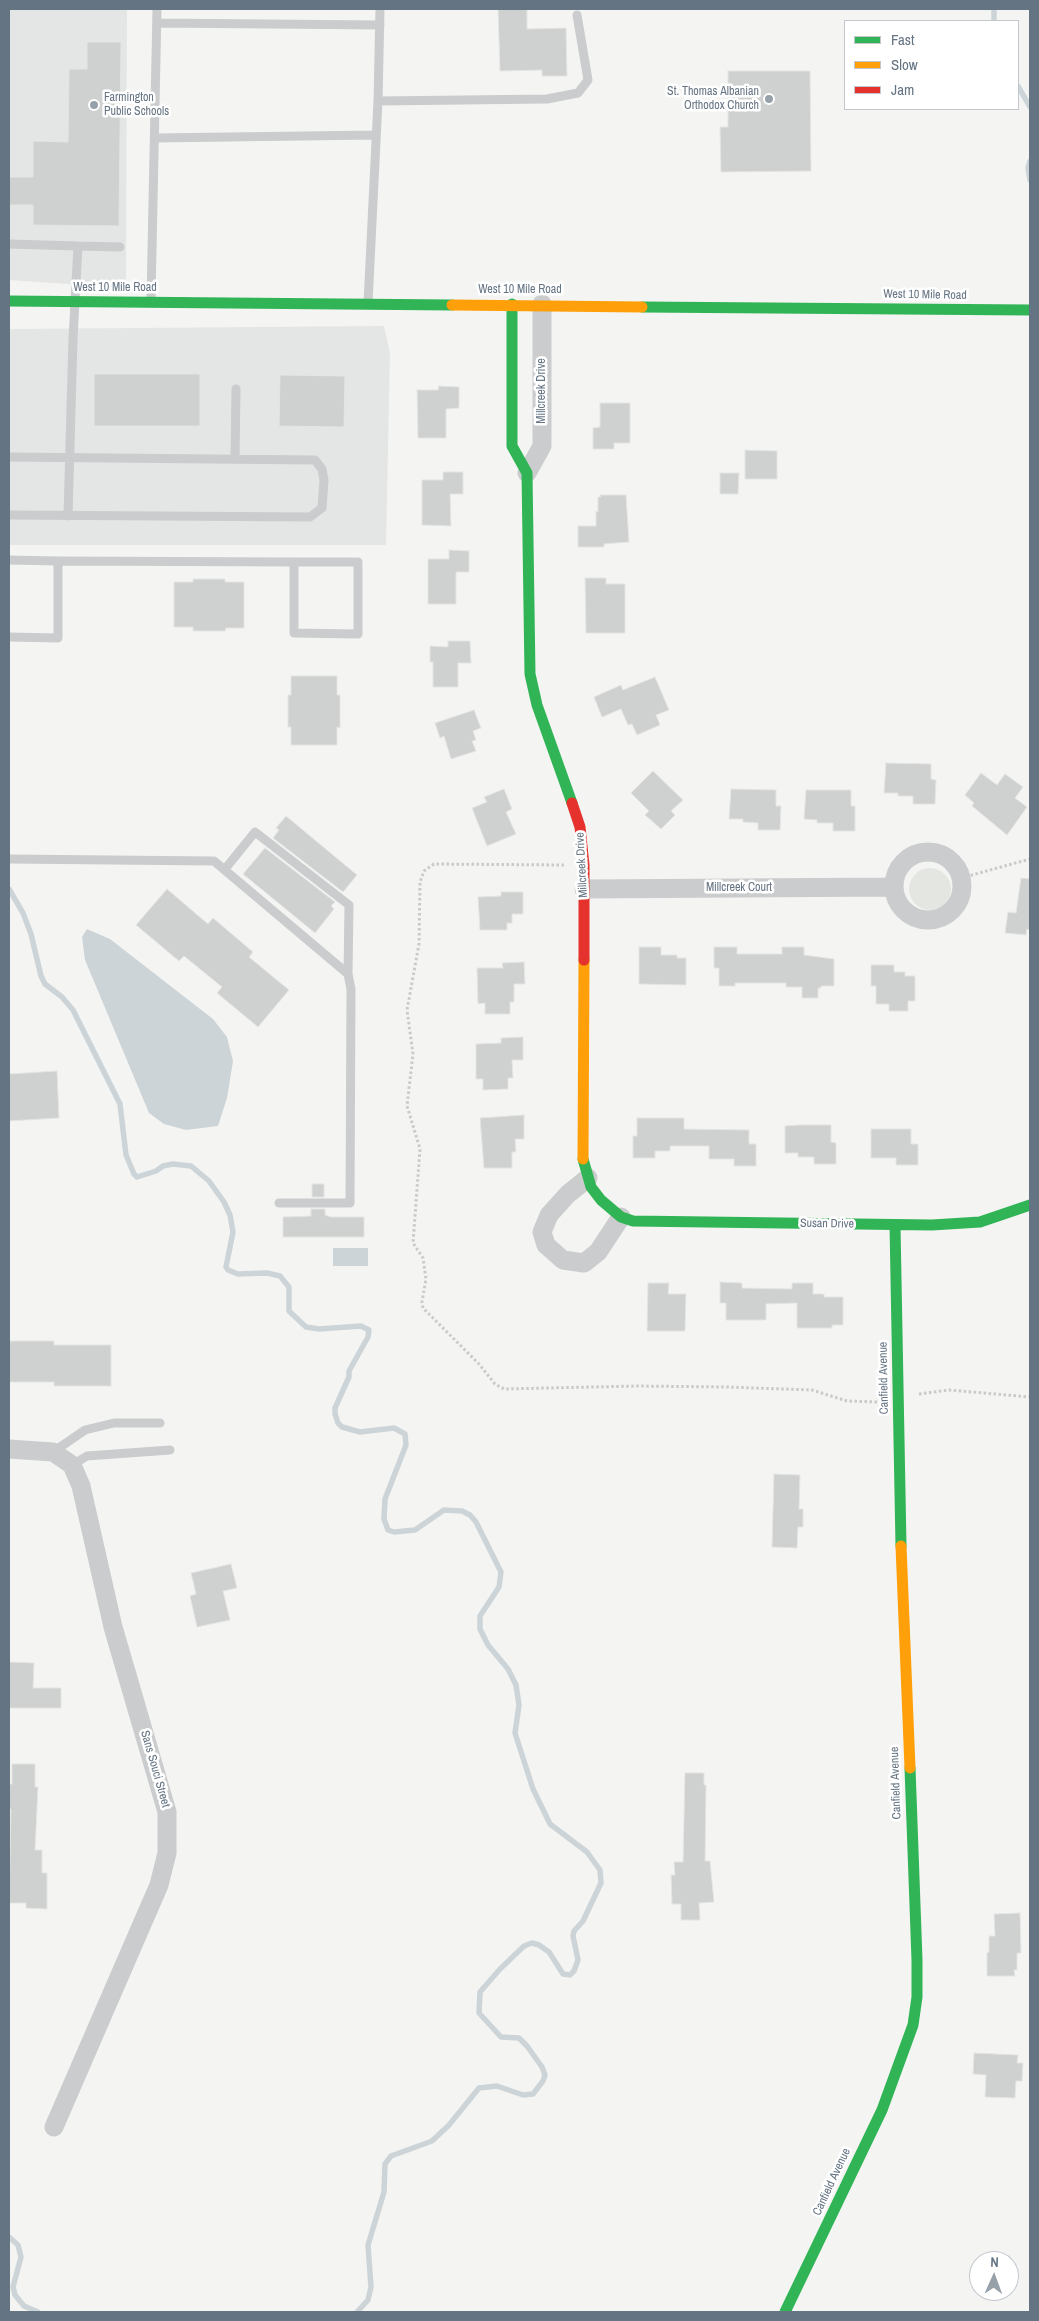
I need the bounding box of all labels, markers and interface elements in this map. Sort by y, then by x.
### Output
legend [844,20,1019,110]
text: Fast [891,29,914,50]
text: Slow [891,54,918,75]
text: Jam [891,79,914,100]
place label: St. Thomas Albanian Orthodox Church [667,85,759,113]
place label: Farmington Public Schools [104,91,169,119]
marker: St. Thomas Albanian Orthodox Church [763,93,775,105]
marker: Farmington Public Schools [88,99,100,111]
street label: West 10 Mile Road [73,281,157,295]
street label: West 10 Mile Road [478,283,562,297]
street label: West 10 Mile Road [883,287,967,303]
street label: Millcreek Drive [535,358,549,424]
street label: Millcreek Drive [573,832,591,898]
street label: Millcreek Court [706,881,772,895]
street label: Susan Drive [800,1216,854,1232]
street label: Canfield Avenue [876,1342,892,1414]
street label: Sans Souci Street [137,1729,173,1809]
street label: Canfield Avenue [888,1746,904,1820]
street label: Canfield Avenue [810,2146,854,2218]
north arrow [969,2251,1019,2301]
text: N [990,2253,999,2271]

